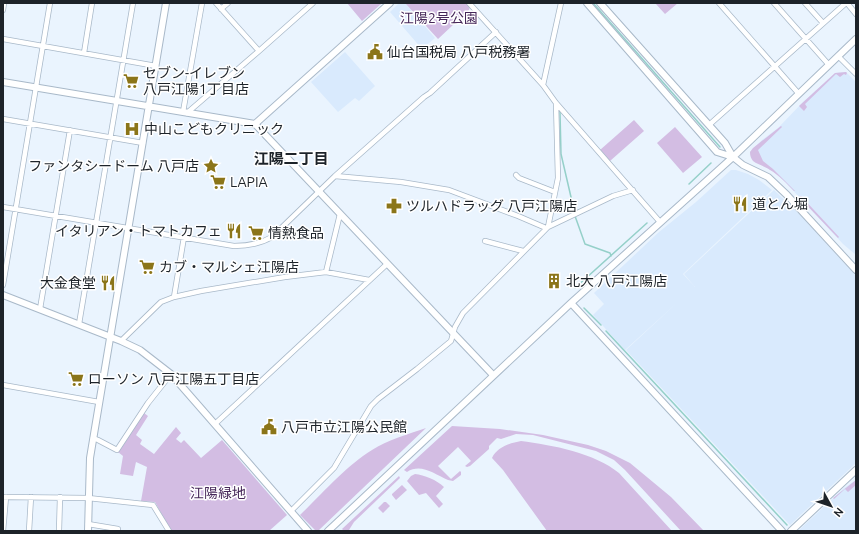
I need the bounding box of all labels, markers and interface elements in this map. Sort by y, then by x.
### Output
park label: 江陽2号公園 [400,10,478,26]
public building icon: 仙台国税局 八戸税務署 [366,43,384,61]
place label: 仙台国税局 八戸税務署 [387,44,530,60]
place label: セブン-イレブン 八戸江陽1丁目店 [143,65,249,97]
supermarket icon: セブン-イレブン 八戸江陽1丁目店 [122,72,140,90]
hospital icon: 中山こどもクリニック [123,120,141,138]
place label: 中山こどもクリニック [144,121,284,137]
district label: 江陽二丁目 [253,150,329,167]
place icon: ファンタシードーム 八戸店 [202,157,220,175]
place label: ファンタシードーム 八戸店 [28,158,199,174]
supermarket icon: LAPIA [209,173,227,191]
place label: LAPIA [230,174,268,190]
restaurant icon: 道とん堀 [731,195,749,213]
place label: 道とん堀 [752,196,808,212]
pharmacy icon: ツルハドラッグ 八戸江陽店 [385,197,403,215]
place label: ツルハドラッグ 八戸江陽店 [406,198,577,214]
restaurant icon: イタリアン・トマトカフェ [225,222,243,240]
place label: イタリアン・トマトカフェ [55,223,222,239]
supermarket icon: 情熱食品 [247,224,265,242]
place label: 情熱食品 [268,225,324,241]
supermarket icon: カブ・マルシェ江陽店 [138,258,156,276]
place label: カブ・マルシェ江陽店 [159,259,299,275]
building icon: 北大 八戸江陽店 [545,272,563,290]
place label: 北大 八戸江陽店 [566,273,667,289]
restaurant icon: 大金食堂 [99,274,117,292]
place label: 大金食堂 [40,275,96,291]
supermarket icon: ローソン 八戸江陽五丁目店 [67,370,85,388]
place label: ローソン 八戸江陽五丁目店 [88,371,259,387]
public building icon: 八戸市立江陽公民館 [260,418,278,436]
place label: 八戸市立江陽公民館 [281,419,407,435]
park label: 江陽緑地 [190,485,246,501]
north arrow [811,486,851,526]
text: N [831,505,846,519]

